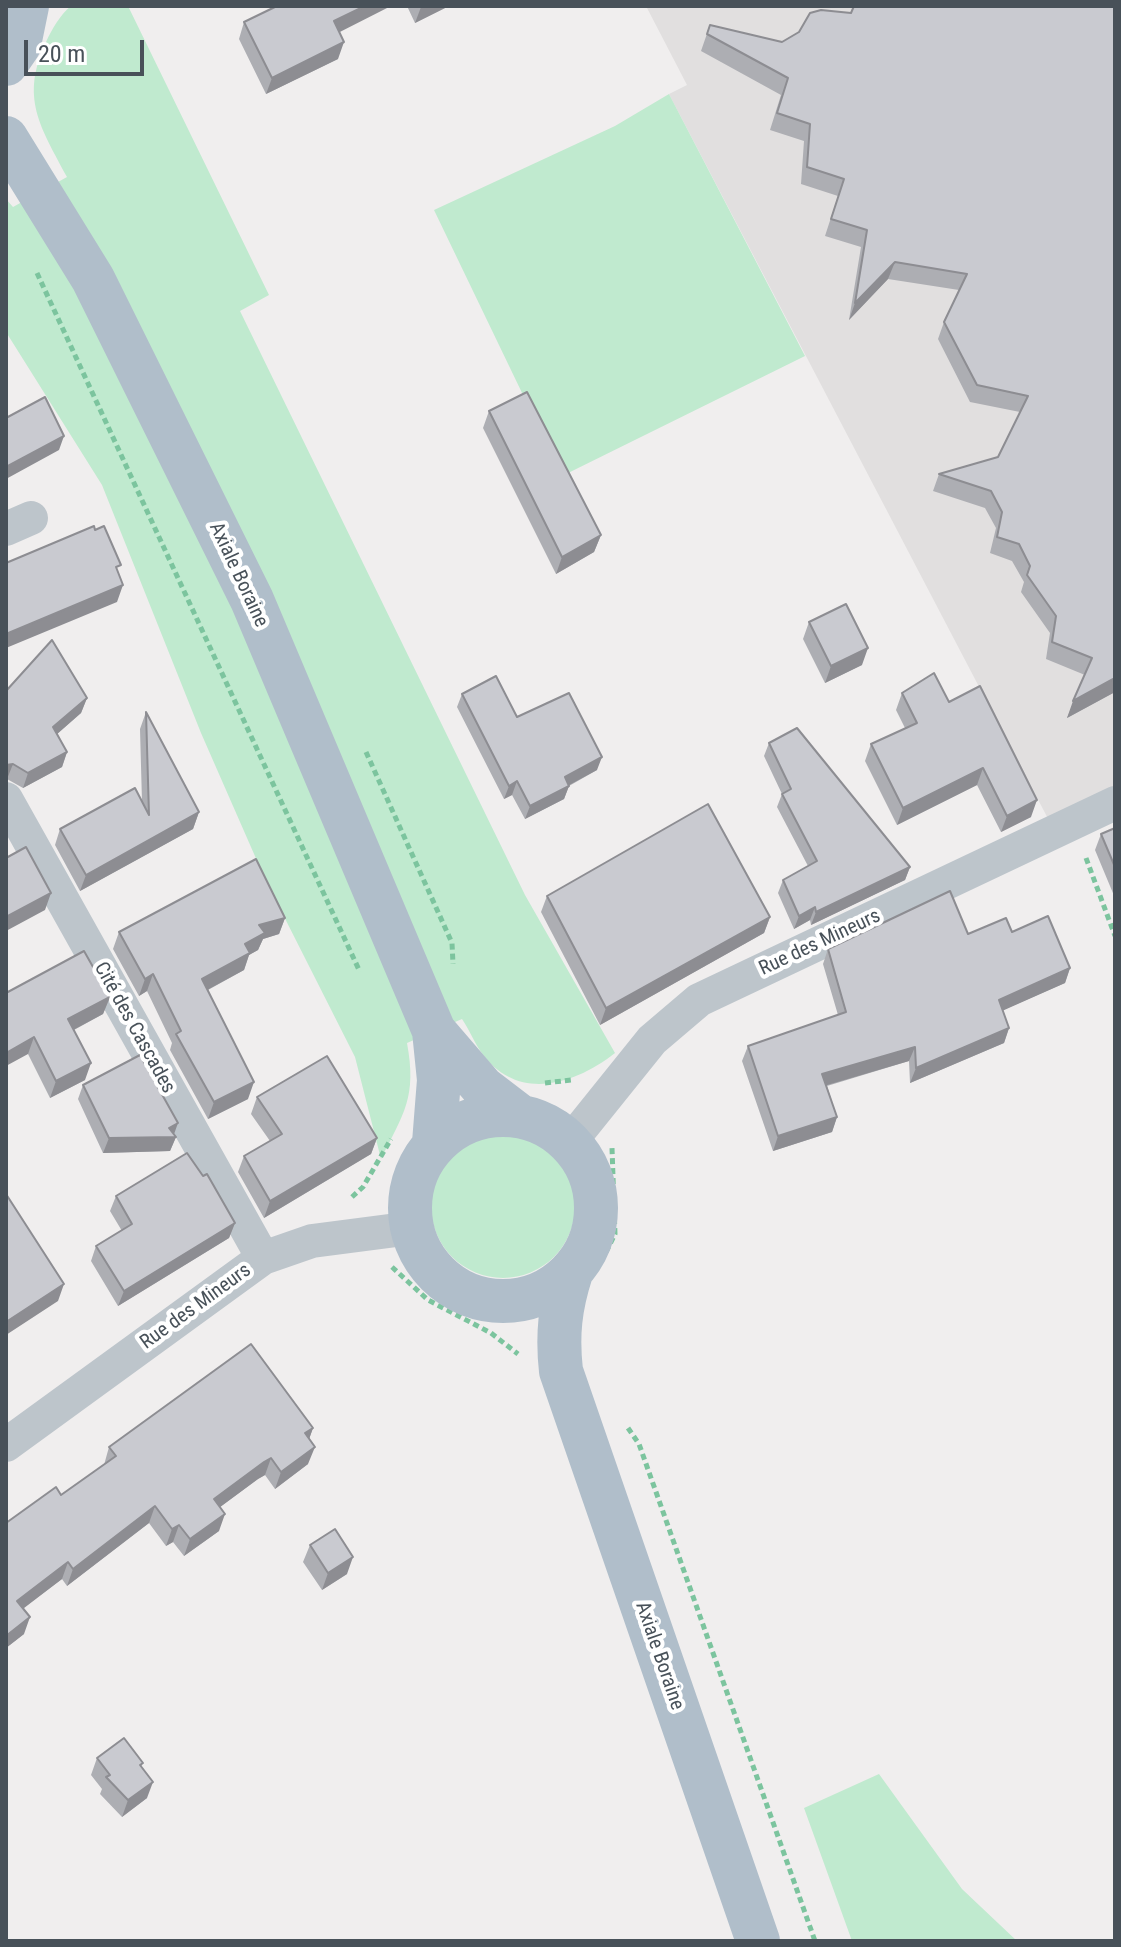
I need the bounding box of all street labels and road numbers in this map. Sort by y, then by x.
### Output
street label: Axiale Boraine [203,519,273,631]
street label: Rue des Mineurs [756,904,884,982]
street label: Cité des Cascades [88,958,180,1098]
street label: Rue des Mineurs [136,1259,256,1355]
street label: Axiale Boraine [629,1599,689,1713]

